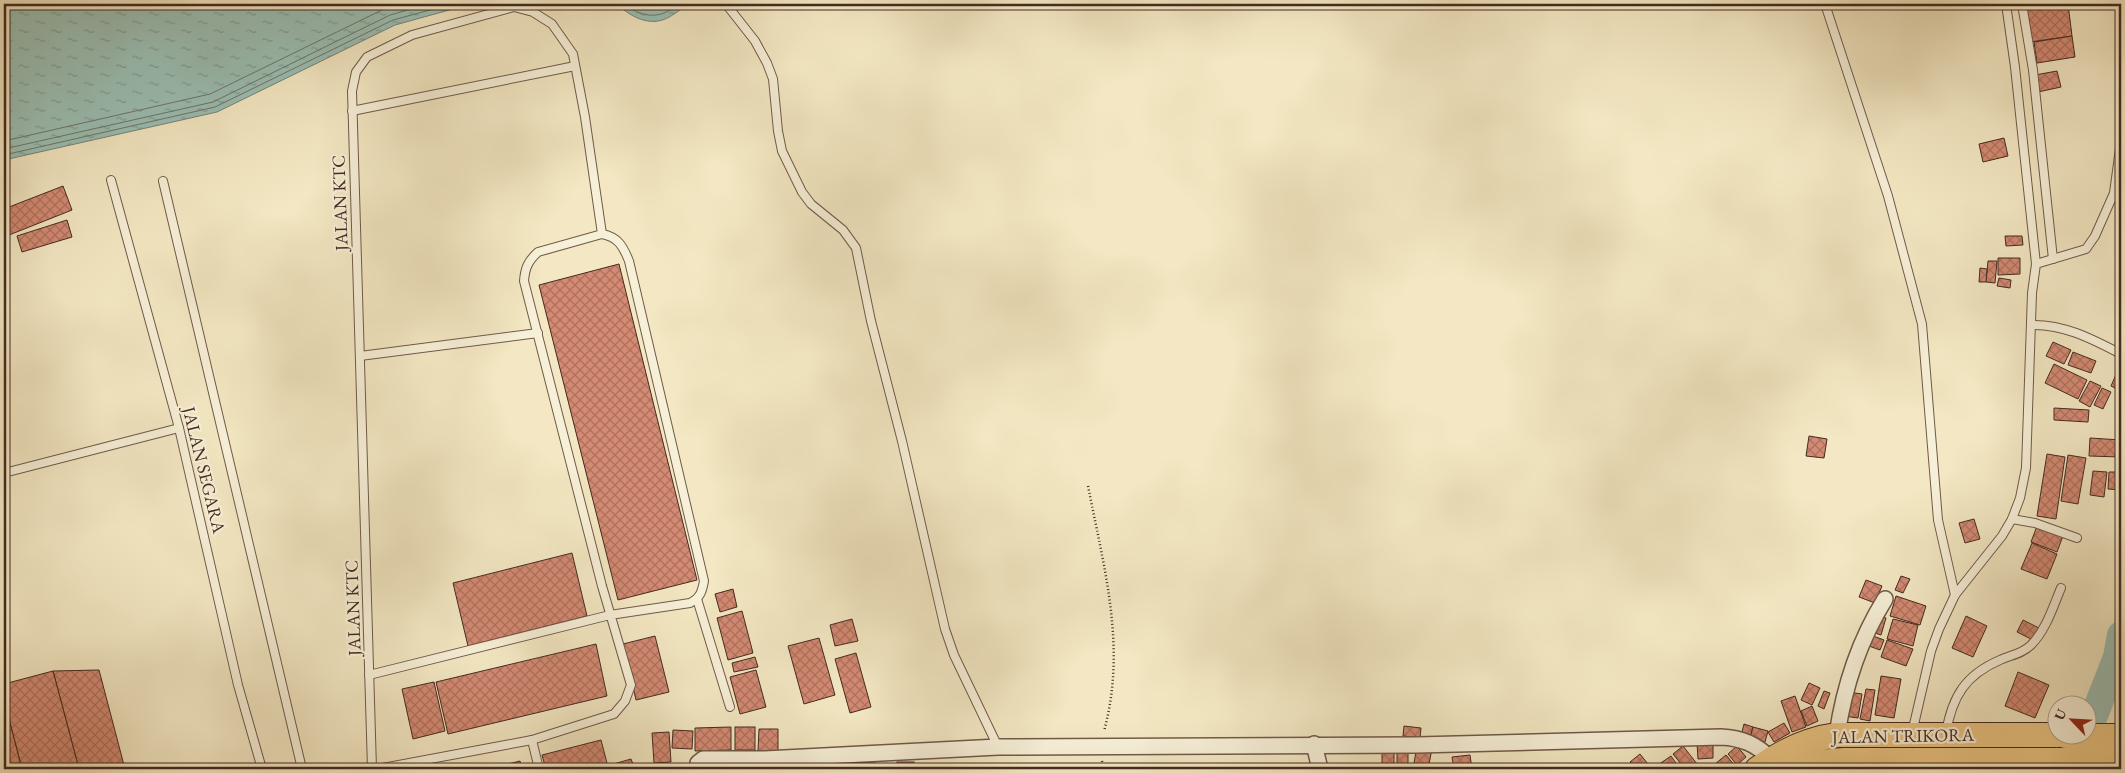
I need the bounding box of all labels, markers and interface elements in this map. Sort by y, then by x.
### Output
street label: JALAN KTC [326,155,353,253]
street label: JALAN SEGARA [177,402,231,536]
street label: JALAN KTC [339,560,366,658]
north arrow [2048,696,2098,746]
text: U [2050,705,2071,723]
street label: JALAN TRIKORA [1830,723,1975,748]

